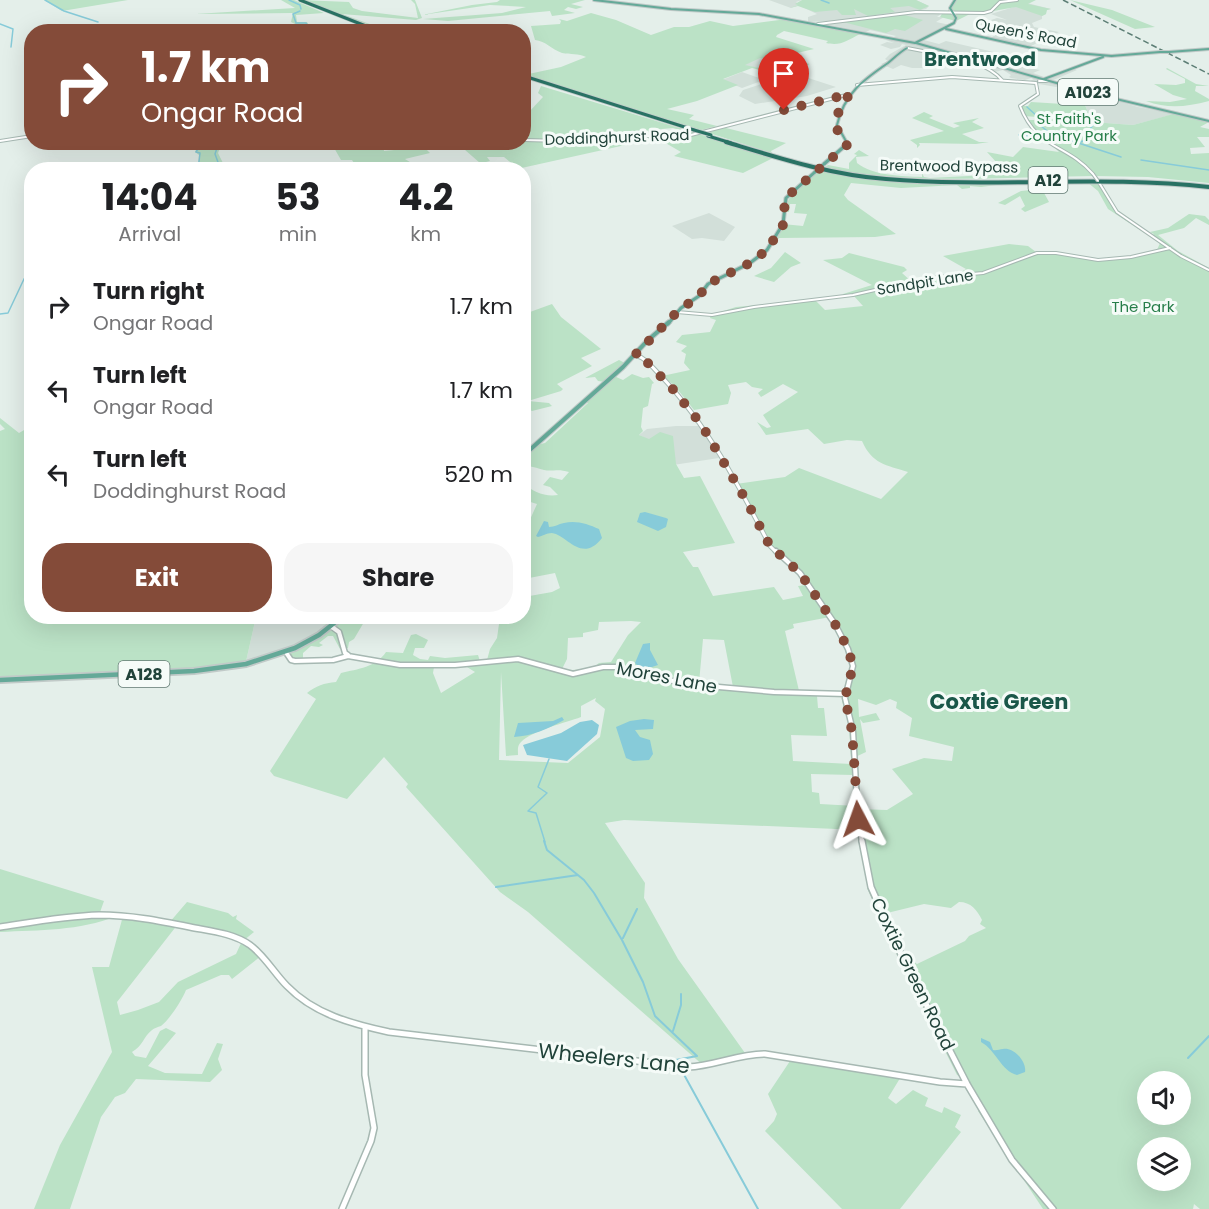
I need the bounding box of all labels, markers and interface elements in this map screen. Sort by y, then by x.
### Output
street label: Queen's Road [974,13,1078,53]
text: 1.7 km [141,38,270,97]
district label: Brentwood [924,45,1036,73]
icon: right [42,48,120,126]
pin [758,48,809,110]
icon: arrive [767,57,800,90]
road number: A1023 [1058,79,1118,105]
text: Ongar Road [141,94,304,131]
park label: St Faith's Country Park [1021,108,1117,146]
street label: Doddinghurst Road [544,124,690,150]
street label: Brentwood Bypass [880,154,1019,178]
road number: A12 [1028,167,1068,193]
text: 14:04 [102,172,198,223]
text: 53 [275,172,321,223]
text: 4.2 [398,172,453,223]
text: Arrival [118,220,181,248]
text: min [279,220,317,248]
text: km [410,220,441,248]
street label: Sandpit Lane [875,264,975,300]
text: Turn right [93,276,204,307]
icon: right [42,290,75,323]
text: 1.7 km [449,291,513,322]
park label: The Park [1111,296,1175,317]
text: Ongar Road [93,309,213,337]
text: Turn left [93,360,187,391]
icon: left [42,374,75,407]
text: 1.7 km [449,375,513,406]
text: Ongar Road [93,393,213,421]
text: Turn left [93,444,187,475]
icon: left [42,458,75,491]
text: 520 m [444,459,513,490]
text: Doddinghurst Road [93,477,286,505]
button: Exit [42,543,272,612]
button: Share [284,543,513,612]
street label: Mores Lane [615,655,719,699]
road number: A128 [118,661,170,687]
district label: Coxtie Green [930,687,1068,716]
position arrow [826,787,890,851]
street label: Coxtie Green Road [865,893,961,1055]
street label: Wheelers Lane [537,1036,691,1080]
map controls [1137,1071,1191,1191]
button: sound [1137,1071,1191,1125]
button: layers [1137,1137,1191,1191]

